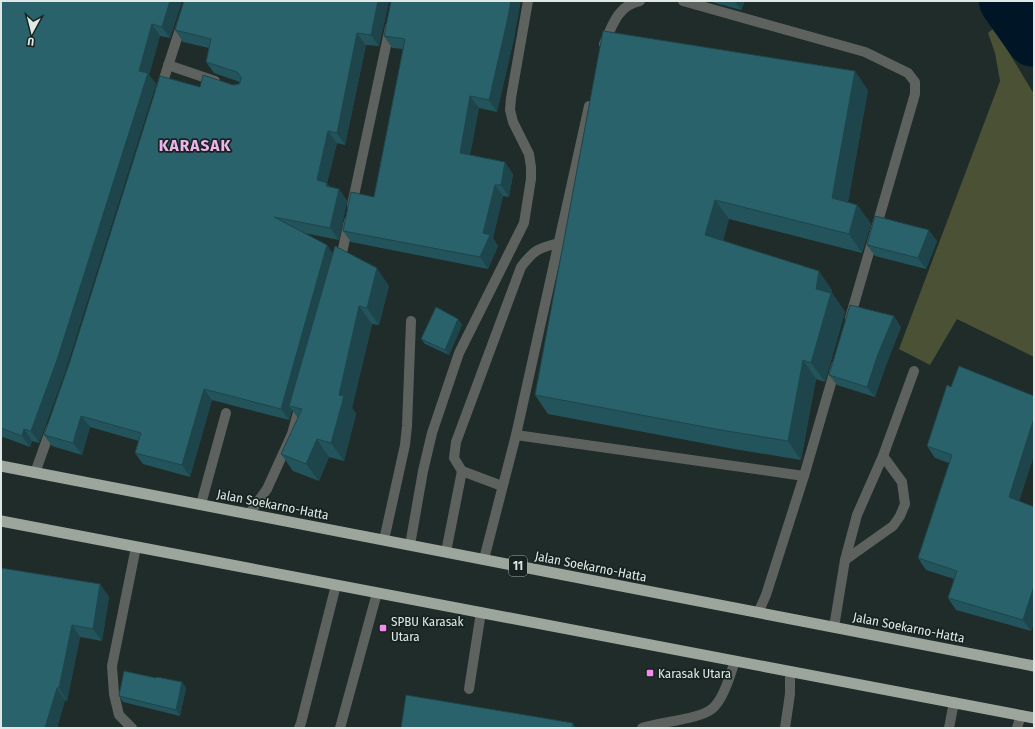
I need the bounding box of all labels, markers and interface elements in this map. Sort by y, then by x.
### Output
north arrow [12,12,52,52]
text: U [27,35,35,48]
district label: KARASAK [159,135,231,156]
street label: Jalan Soekarno-Hatta [216,486,330,523]
street label: Jalan Soekarno-Hatta [534,548,648,585]
road number: 11 [509,556,527,576]
street label: Jalan Soekarno-Hatta [852,609,966,646]
place label: SPBU Karasak Utara [391,614,464,644]
marker: SPBU Karasak Utara [378,623,388,633]
place label: Karasak Utara [658,666,731,681]
marker: Karasak Utara [645,668,655,678]

